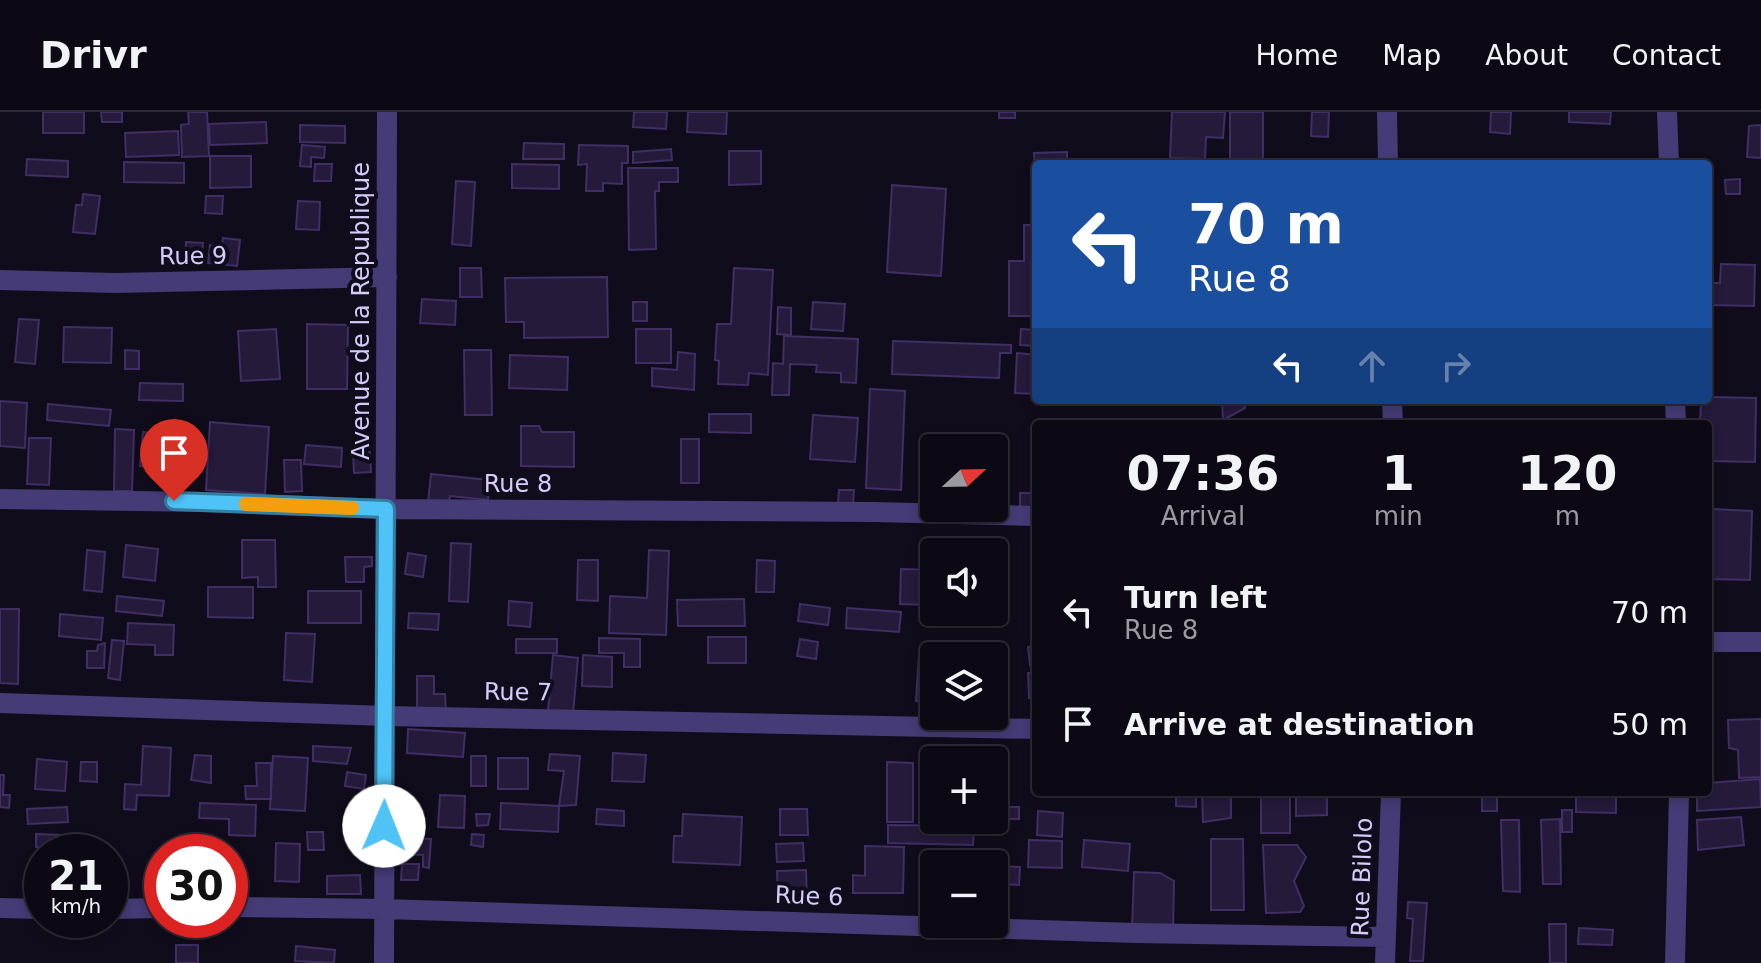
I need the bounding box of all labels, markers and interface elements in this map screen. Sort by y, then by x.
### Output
text: Drivr [40,33,147,77]
text: Home [1255,39,1338,72]
text: Map [1382,39,1441,72]
text: About [1485,39,1568,72]
text: Contact [1612,39,1721,72]
street label: Avenue de la Republique [347,162,375,460]
text: 70 m [1188,191,1344,256]
icon: left [1056,192,1160,296]
street label: Rue 9 [159,241,227,271]
text: Rue 8 [1188,258,1291,299]
icon: left [1266,344,1310,388]
icon: ahead [1350,344,1394,388]
icon: right [1434,344,1478,388]
pin [140,419,208,501]
icon: arrive [152,431,196,475]
north arrow [920,434,1008,522]
map controls [920,434,1008,938]
text: 07:36 [1126,445,1279,501]
text: 1 [1382,445,1415,501]
text: 120 [1517,445,1617,501]
street label: Rue 8 [484,470,552,498]
text: Arrival [1161,501,1245,531]
text: min [1374,501,1423,531]
text: m [1555,501,1580,531]
button: sound [920,538,1008,626]
text: Turn left [1124,580,1267,615]
icon: left [1056,590,1100,634]
text: 70 m [1611,595,1688,630]
text: Rue 8 [1124,615,1198,645]
button: layers [920,642,1008,730]
street label: Rue 7 [484,677,552,707]
icon: arrive [1056,702,1100,746]
text: Arrive at destination [1124,707,1475,742]
text: 50 m [1611,707,1688,742]
button: + [920,746,1008,834]
position arrow [342,784,426,868]
street label: Rue Bilolo [1346,817,1378,937]
speed limit sign: 30 [144,834,248,938]
button: − [920,850,1008,938]
text: 21 [48,853,104,899]
street label: Rue 6 [774,881,844,911]
text: km/h [51,894,101,918]

